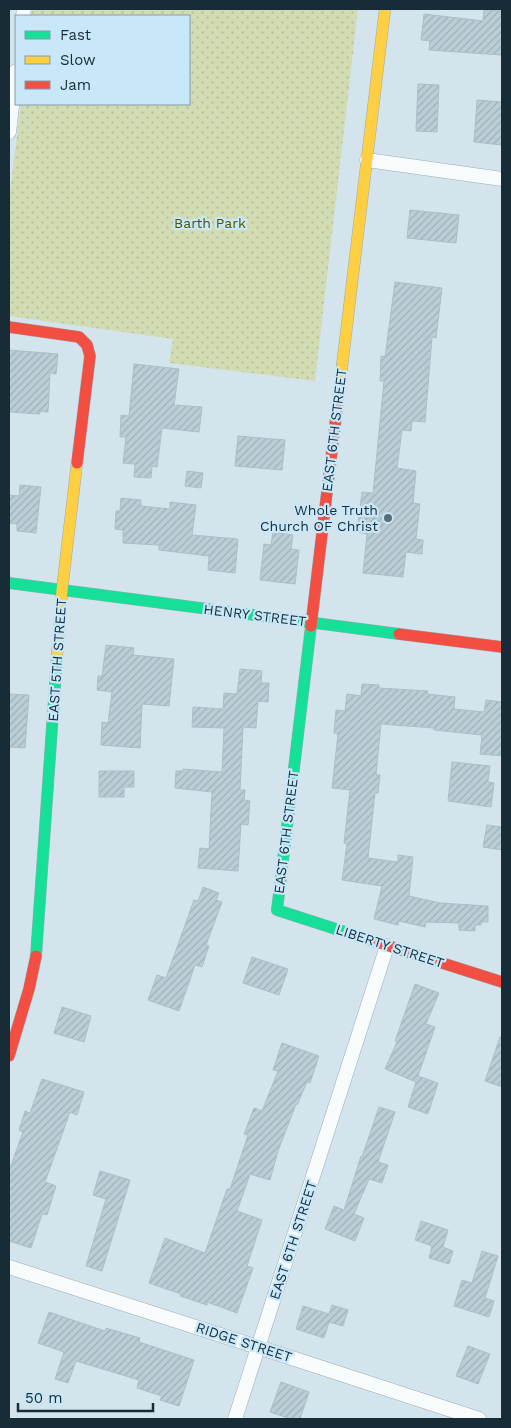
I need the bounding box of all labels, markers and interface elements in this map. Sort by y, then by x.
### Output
legend [15,15,190,105]
text: Fast [60,26,92,44]
text: Slow [60,51,96,69]
text: Jam [60,76,91,94]
park label: Barth Park [174,215,246,231]
street label: EAST 6TH STREET [318,367,350,493]
place label: Whole Truth Church OF Christ [260,502,378,534]
marker: Whole Truth Church OF Christ [382,512,394,524]
street label: EAST 5TH STREET [45,597,69,722]
street label: HENRY STREET [203,601,308,629]
street label: EAST 6TH STREET [270,769,302,895]
street label: LIBERTY STREET [334,921,447,971]
street label: EAST 6TH STREET [266,1178,320,1301]
street label: RIDGE STREET [194,1319,295,1365]
scale bar [18,1380,152,1412]
text: 50 m [25,1389,62,1407]

